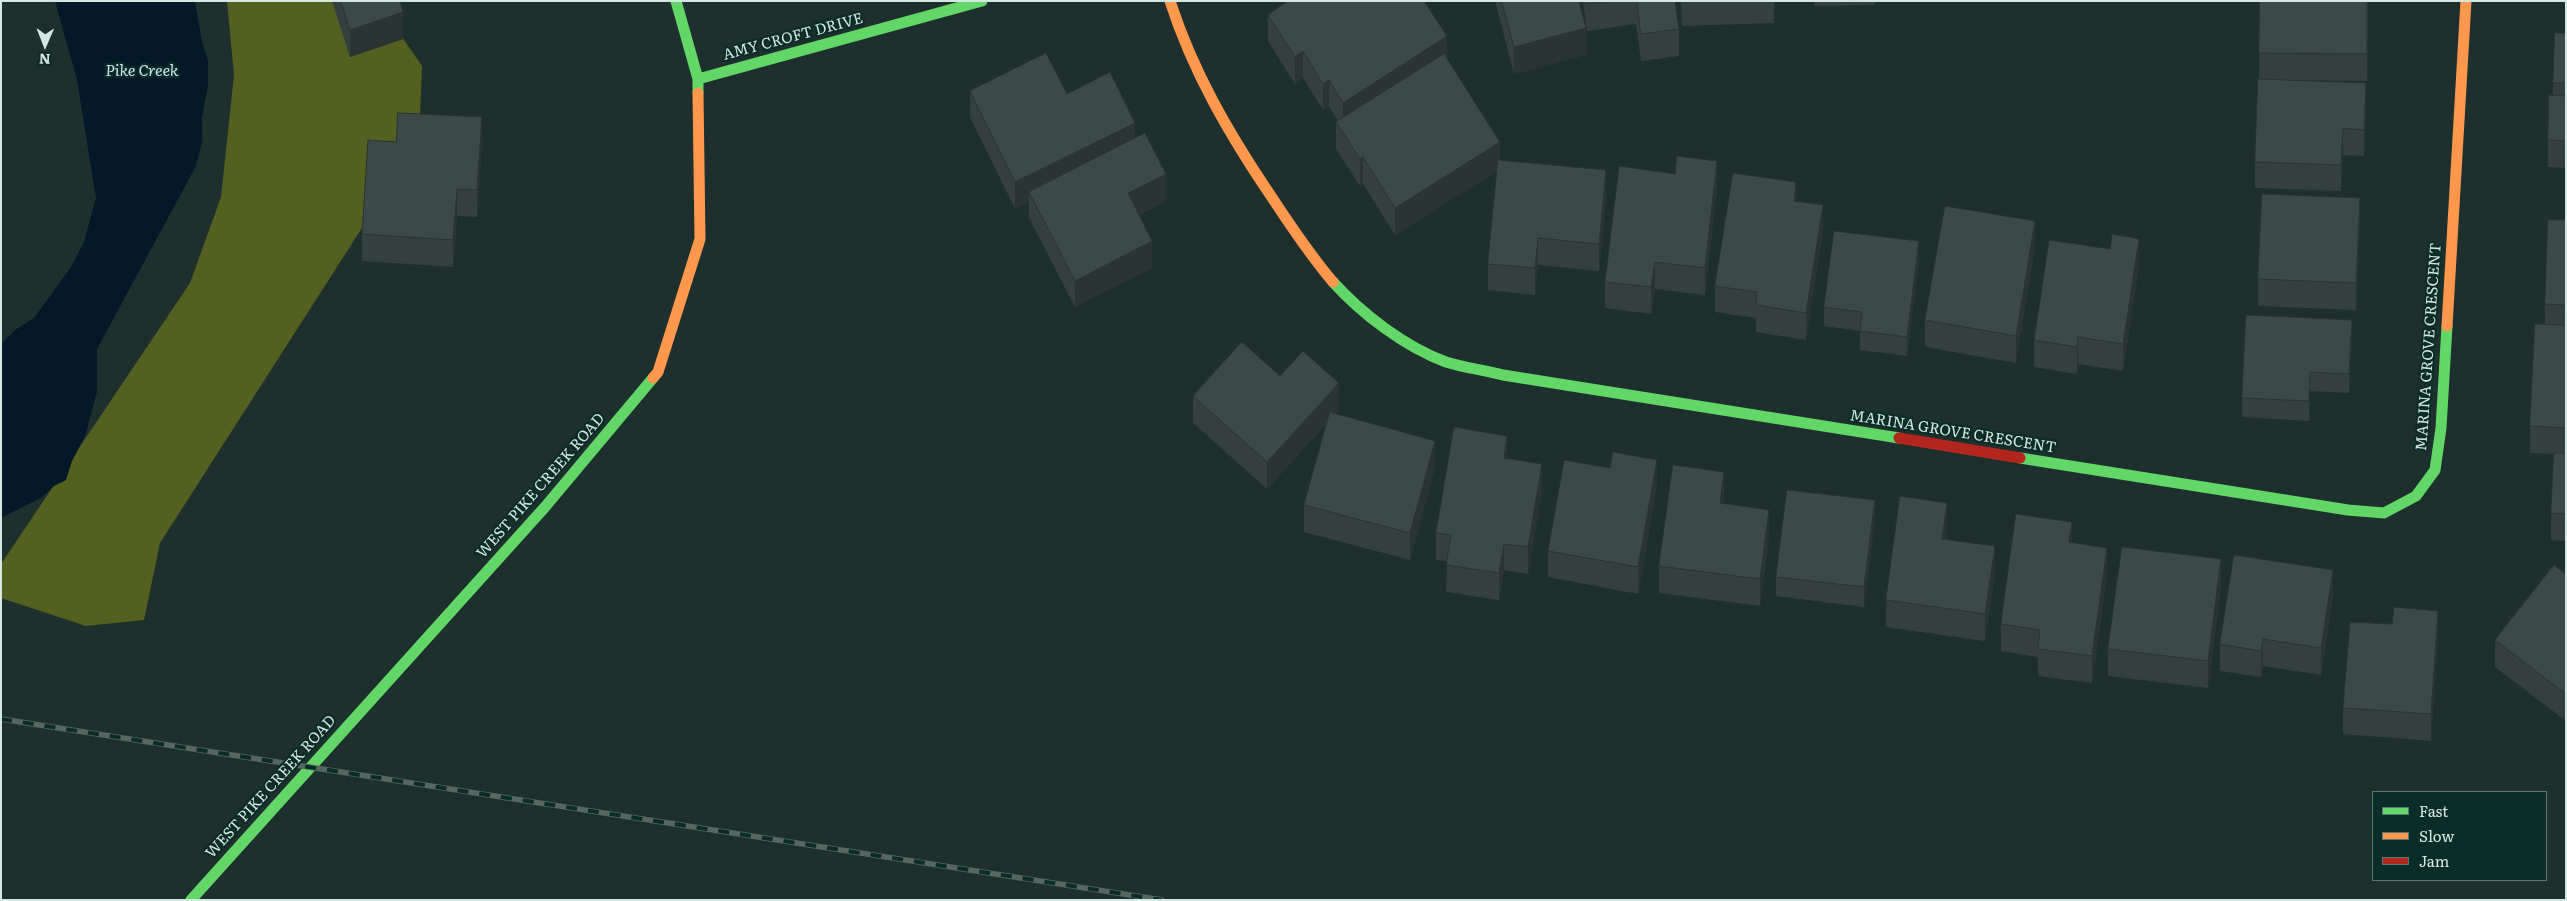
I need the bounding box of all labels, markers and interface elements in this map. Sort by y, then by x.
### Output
street label: AMY CROFT DRIVE [721,10,865,64]
north arrow [20,20,70,70]
text: N [39,50,51,70]
water label: Pike Creek [105,61,179,81]
street label: MARINA GROVE CRESCENT [2413,242,2445,452]
street label: MARINA GROVE CRESCENT [1849,407,2057,457]
street label: WEST PIKE CREEK ROAD [473,410,609,562]
street label: WEST PIKE CREEK ROAD [202,712,340,862]
legend [2372,791,2547,881]
text: Fast [2419,799,2448,822]
text: Slow [2419,824,2454,847]
text: Jam [2419,849,2449,872]

